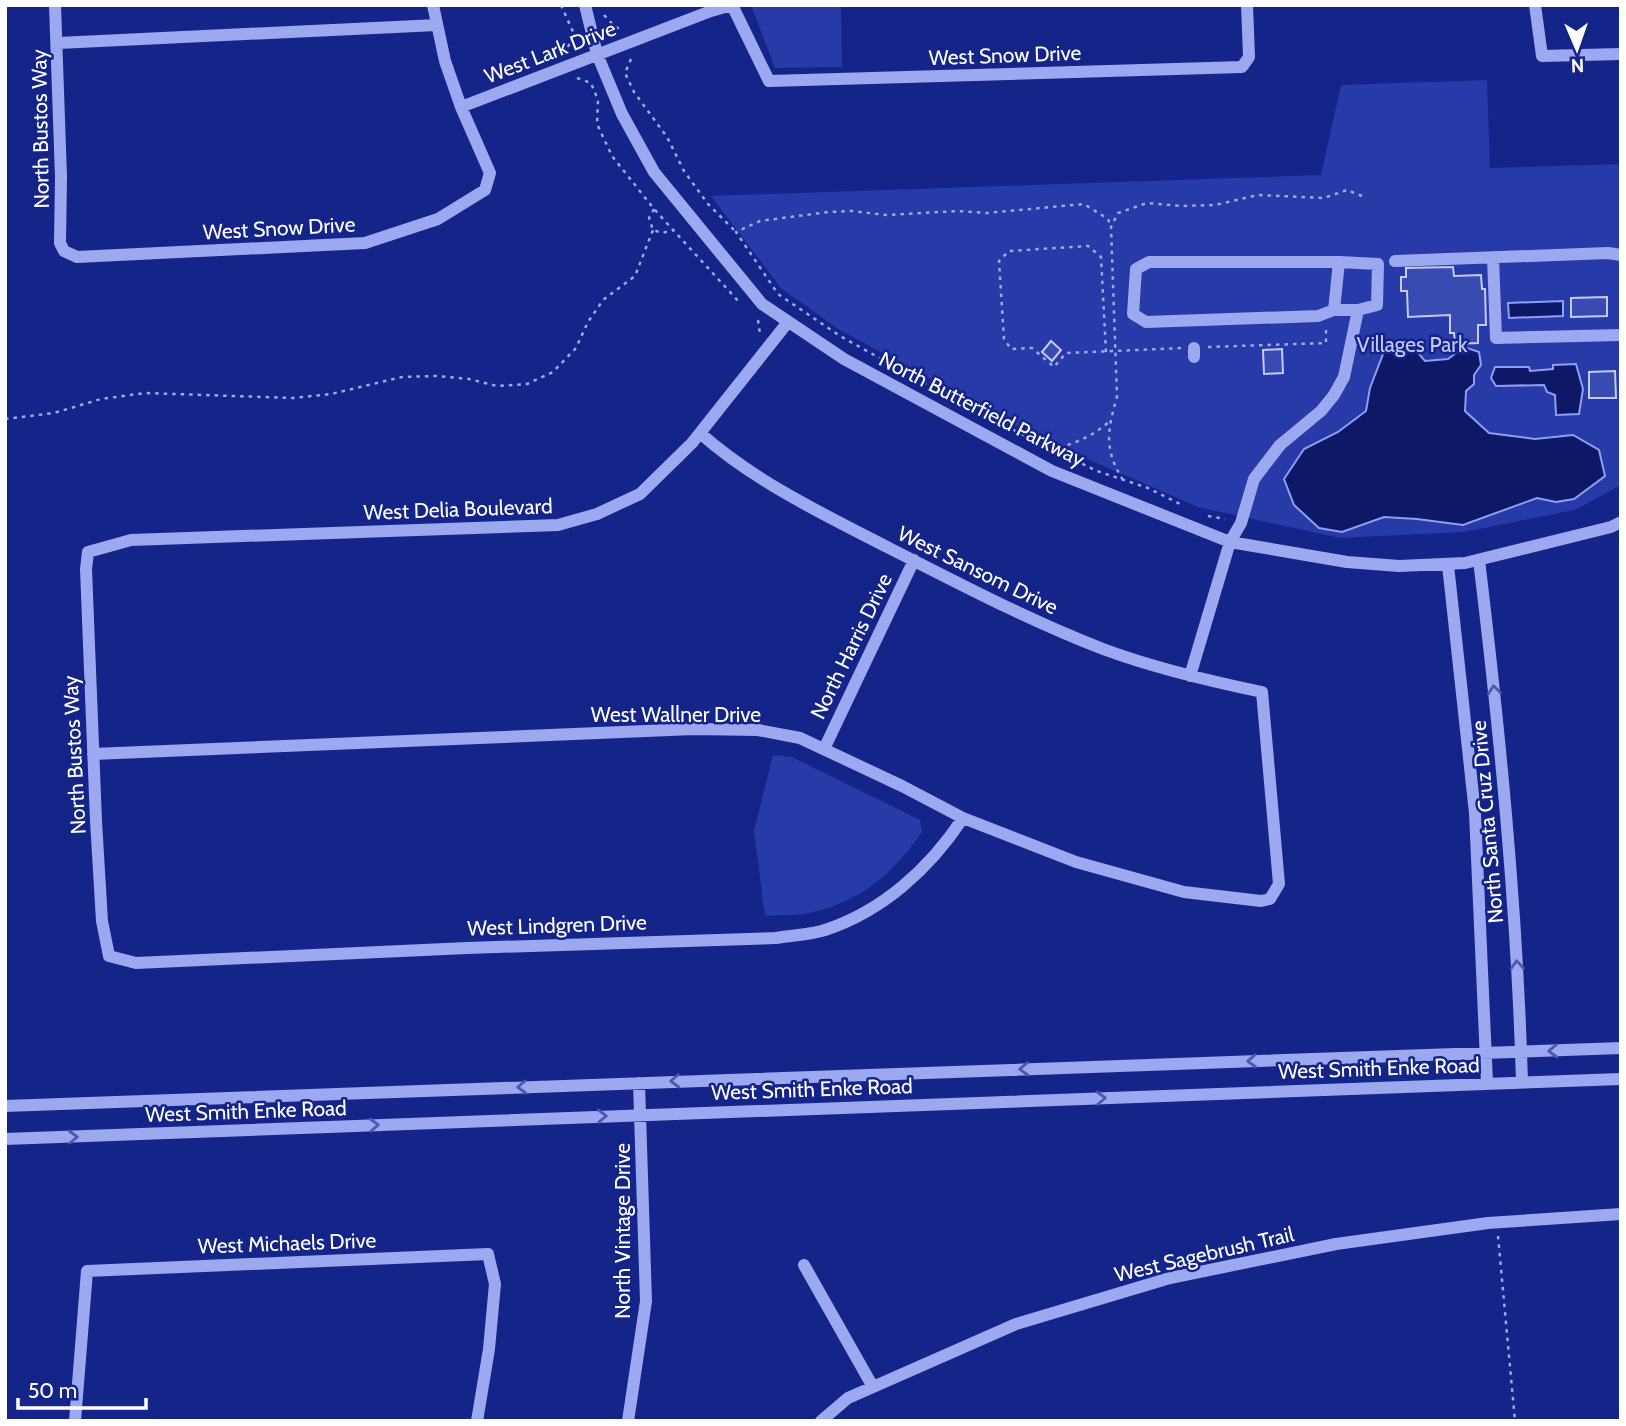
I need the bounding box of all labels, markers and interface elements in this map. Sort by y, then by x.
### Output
north arrow [1542,14,1612,84]
street label: West Lark Drive [481,15,619,89]
street label: West Snow Drive [928,40,1082,70]
street label: North Bustos Way [26,49,54,209]
text: N [1570,54,1585,77]
street label: West Snow Drive [202,212,356,244]
park label: Villages Park [1357,332,1468,357]
street label: North Butterfield Parkway [875,346,1089,472]
street label: West Delia Boulevard [363,493,553,525]
street label: West Sansom Drive [894,520,1062,620]
street label: North Harris Drive [805,569,897,723]
street label: North Bustos Way [57,674,91,835]
one-way arrow [1487,684,1502,695]
street label: West Wallner Drive [591,702,761,727]
street label: North Santa Cruz Drive [1466,719,1508,925]
street label: West Lindgren Drive [467,909,648,941]
one-way arrow [1510,959,1525,970]
one-way arrow [1547,1043,1558,1058]
street label: West Smith Enke Road [1278,1052,1480,1084]
one-way arrow [1246,1054,1257,1069]
one-way arrow [1019,1062,1030,1077]
street label: West Smith Enke Road [711,1073,913,1105]
one-way arrow [669,1074,680,1089]
one-way arrow [516,1080,527,1095]
one-way arrow [1095,1090,1106,1105]
street label: West Smith Enke Road [145,1095,347,1127]
one-way arrow [596,1109,607,1124]
one-way arrow [369,1118,380,1133]
one-way arrow [68,1129,79,1144]
street label: North Vintage Drive [610,1143,635,1319]
street label: West Sagebrush Trail [1112,1221,1296,1287]
street label: West Michaels Drive [197,1227,377,1259]
scale bar [18,1366,145,1410]
text: 50 m [28,1378,77,1403]

